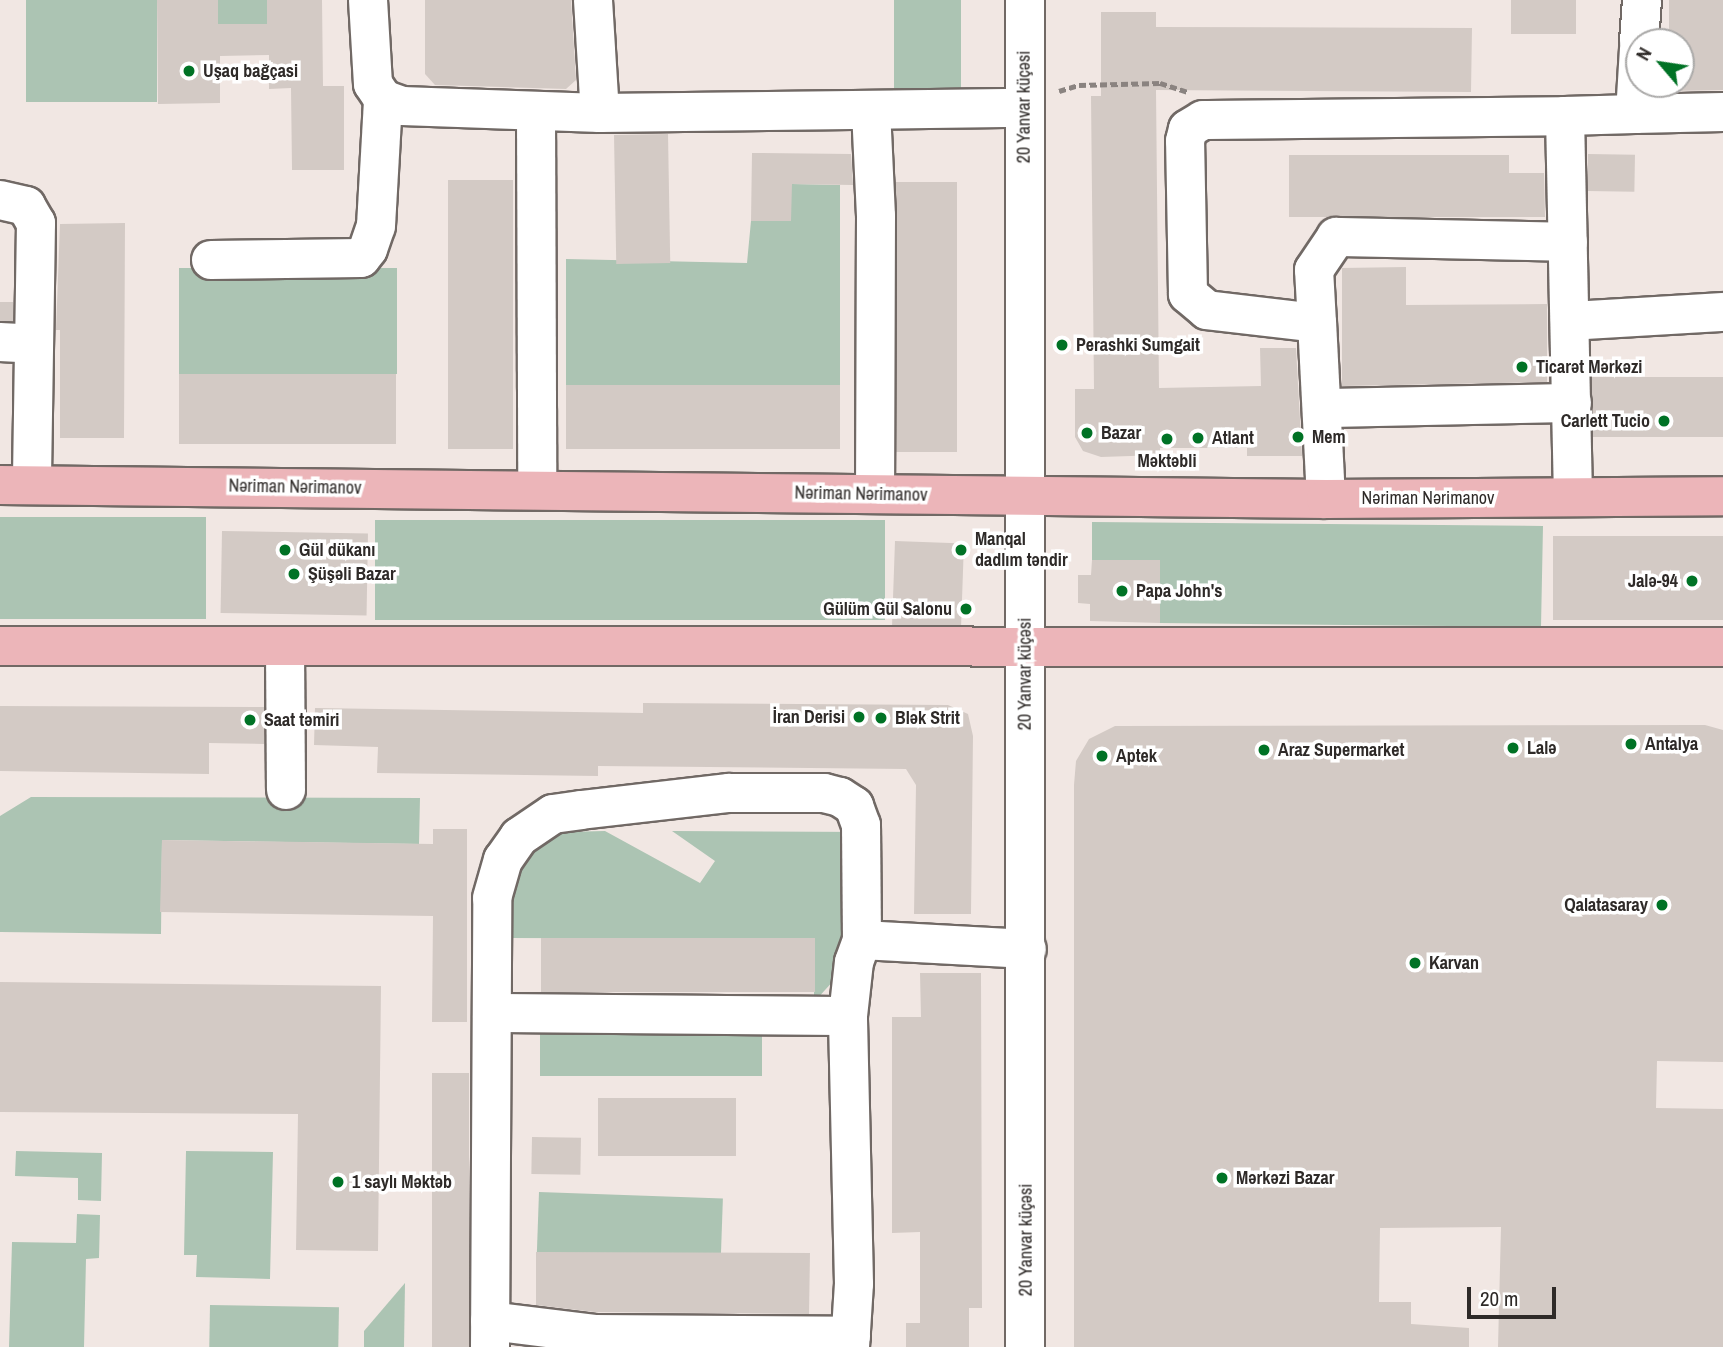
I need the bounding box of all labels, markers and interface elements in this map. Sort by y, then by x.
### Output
north arrow [1625,28,1695,98]
text: N [1629,43,1657,65]
street label: 20 Yanvar küçəsi [1013,51,1035,163]
place label: Uşaq bağçasi [203,60,298,82]
marker: Uşaq bağçasi [181,63,197,79]
place label: Perashki Sumgait [1076,334,1200,356]
marker: Perashki Sumgait [1054,337,1070,353]
place label: Ticarət Mərkəzi [1536,356,1642,378]
marker: Ticarət Mərkəzi [1514,359,1530,375]
place label: Carlett Tucio [1561,410,1650,432]
marker: Carlett Tucio [1656,413,1672,429]
place label: Bazar [1101,422,1141,444]
marker: Bazar [1079,425,1095,441]
place label: Mem [1312,426,1346,448]
place label: Atlant [1212,427,1254,449]
marker: Mem [1290,429,1306,445]
marker: Atlant [1190,430,1206,446]
marker: Məktəbli [1159,431,1175,447]
place label: Məktəbli [1137,450,1197,472]
street label: Nəriman Nərimanov [228,475,362,499]
street label: Nəriman Nərimanov [794,482,928,506]
street label: Nəriman Nərimanov [1362,487,1494,509]
place label: Manqal dadlım təndir [975,529,1068,572]
place label: Gül dükanı [299,539,375,561]
marker: Gül dükanı [277,542,293,558]
marker: Manqal dadlım təndir [953,542,969,558]
place label: Şüşəli Bazar [308,563,396,585]
marker: Şüşəli Bazar [286,566,302,582]
place label: Jalə-94 [1628,570,1678,592]
marker: Jalə-94 [1684,573,1700,589]
place label: Papa John's [1136,580,1222,602]
marker: Papa John's [1114,583,1130,599]
place label: Gülüm Gül Salonu [823,598,952,620]
marker: Gülüm Gül Salonu [958,601,974,617]
street label: 20 Yanvar küçəsi [1014,618,1036,730]
place label: İran Derisi [773,706,845,728]
place label: Blək Strit [895,707,960,729]
place label: Saat təmiri [264,709,339,731]
marker: İran Derisi [851,709,867,725]
marker: Blək Strit [873,710,889,726]
marker: Saat təmiri [242,712,258,728]
place label: Antalya [1645,733,1698,755]
marker: Antalya [1623,736,1639,752]
place label: Lalə [1527,737,1557,759]
place label: Araz Supermarket [1278,739,1404,761]
marker: Lalə [1505,740,1521,756]
marker: Araz Supermarket [1256,742,1272,758]
place label: Aptek [1116,745,1157,767]
marker: Aptek [1094,748,1110,764]
place label: Qalatasaray [1564,894,1648,916]
marker: Qalatasaray [1654,897,1670,913]
place label: Karvan [1429,952,1479,974]
marker: Karvan [1407,955,1423,971]
place label: Mərkəzi Bazar [1236,1167,1334,1189]
marker: Mərkəzi Bazar [1214,1170,1230,1186]
place label: 1 saylı Məktəb [352,1171,452,1193]
marker: 1 saylı Məktəb [330,1174,346,1190]
street label: 20 Yanvar küçəsi [1015,1184,1037,1296]
scale bar [1471,1274,1560,1318]
text: 20 m [1480,1284,1518,1313]

